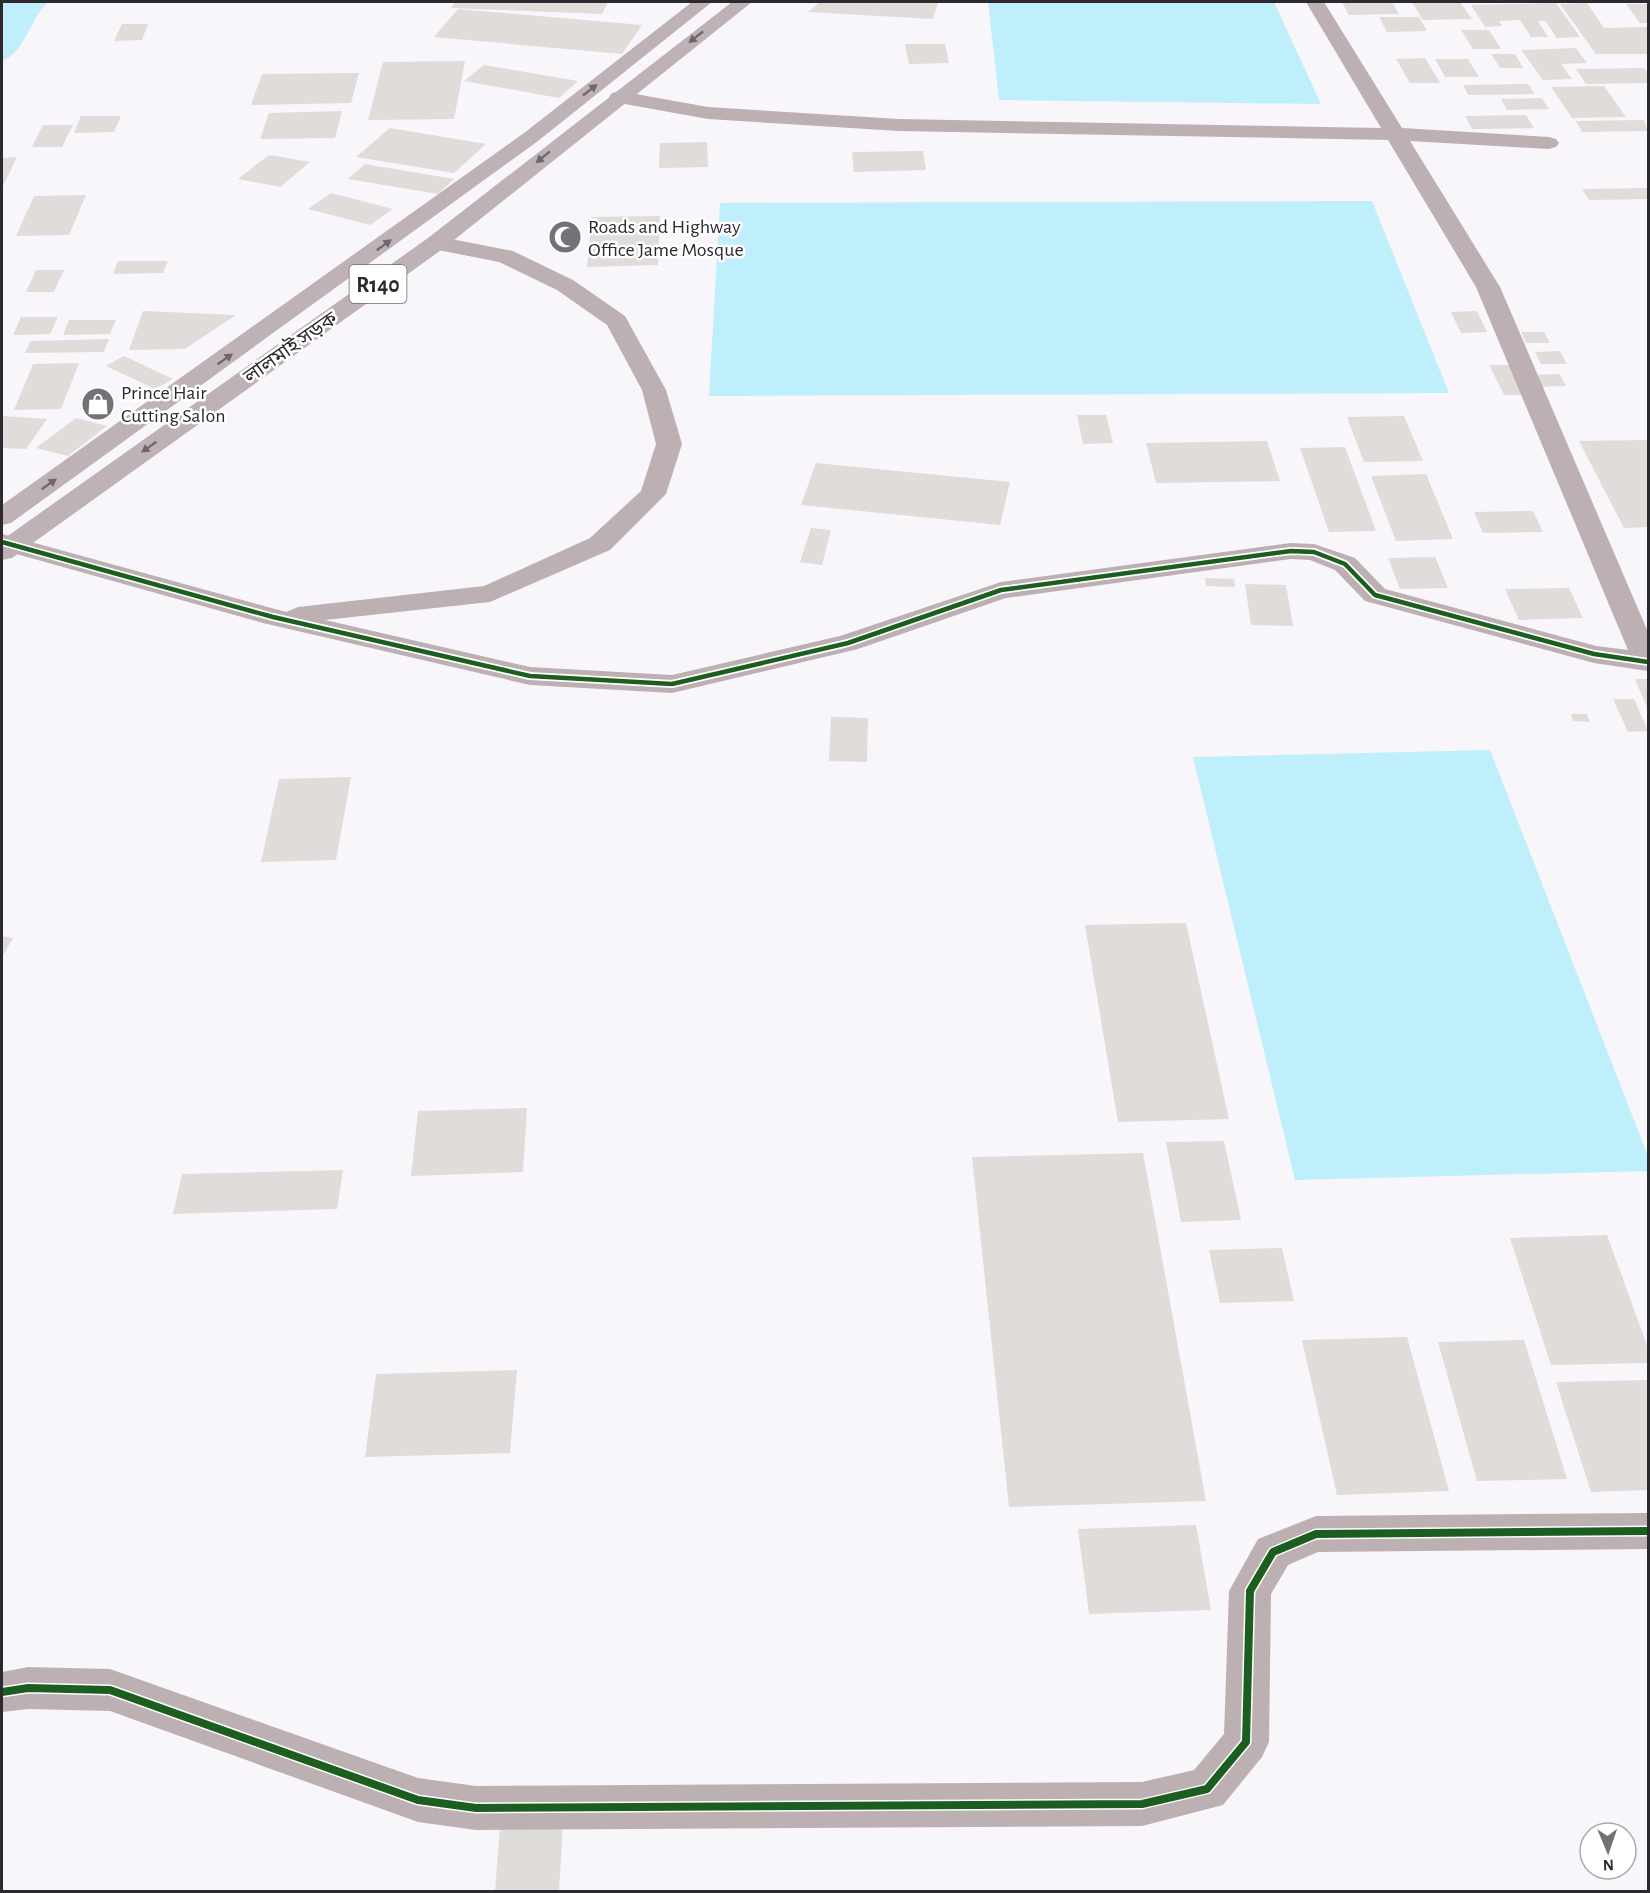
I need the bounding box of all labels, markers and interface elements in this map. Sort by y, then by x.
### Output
one-way arrow [689,31,704,43]
one-way arrow [583,85,598,97]
one-way arrow [535,151,551,164]
place label: Roads and Highway Office Jame Mosque [588,217,744,260]
mosque icon: Roads and Highway Office Jame Mosque [547,219,583,255]
one-way arrow [376,239,391,251]
road number: R140 [350,265,406,303]
street label: লালমাই সড়ক [238,305,342,388]
one-way arrow [217,353,233,365]
place label: Prince Hair Cutting Salon [121,383,225,426]
shop icon: Prince Hair Cutting Salon [80,386,116,422]
one-way arrow [142,441,158,453]
one-way arrow [41,478,57,490]
north arrow [1578,1821,1638,1881]
text: N [1603,1857,1614,1873]

